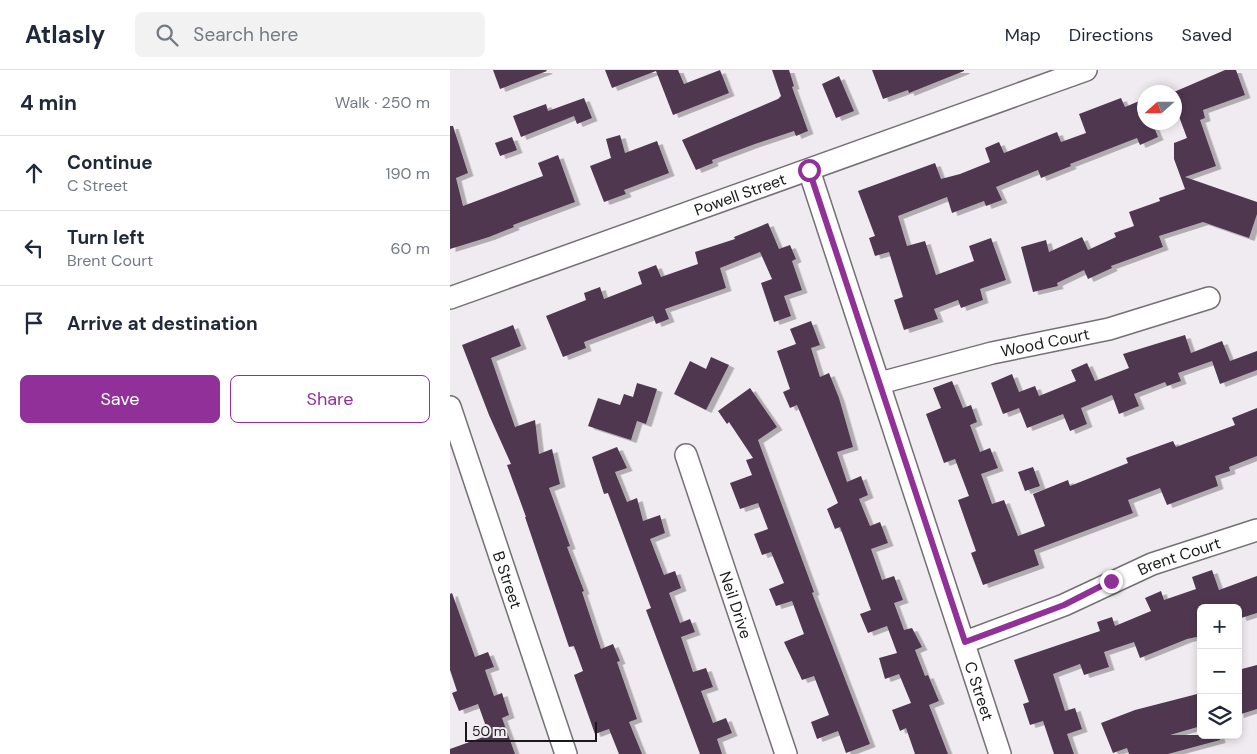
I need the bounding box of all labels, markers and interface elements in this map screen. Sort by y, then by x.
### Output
search box [135,12,485,57]
text: Atlasly [25,19,105,50]
icon: search [153,21,181,49]
text: Search here [193,22,298,47]
text: Map [1005,23,1041,47]
text: Directions [1069,23,1154,47]
text: Saved [1182,23,1232,47]
north arrow [1137,85,1182,130]
text: 4 min [20,89,77,117]
text: Walk · 250 m [335,92,430,113]
text: Continue [67,150,153,175]
icon: ahead [20,159,48,187]
route start [798,159,821,182]
text: 190 m [386,163,430,184]
street label: Powell Street [691,168,789,220]
text: C Street [67,175,128,196]
text: Turn left [67,225,145,250]
icon: left [20,234,48,262]
text: 60 m [390,238,430,259]
text: Brent Court [67,250,153,271]
icon: arrive [20,309,48,337]
text: Arrive at destination [67,311,258,336]
street label: Wood Court [999,323,1091,362]
button: Save [20,375,220,423]
button: Share [230,375,430,423]
street label: Brent Court [1134,532,1223,580]
street label: B Street [488,548,527,611]
street label: Neil Drive [715,568,757,641]
route end [1100,570,1123,593]
map controls [1197,604,1242,739]
button: + [1197,604,1242,649]
button: − [1197,649,1242,694]
street label: C Street [960,659,999,723]
button: layers [1197,694,1242,739]
scale bar [465,719,598,742]
text: 50 m [472,722,506,740]

